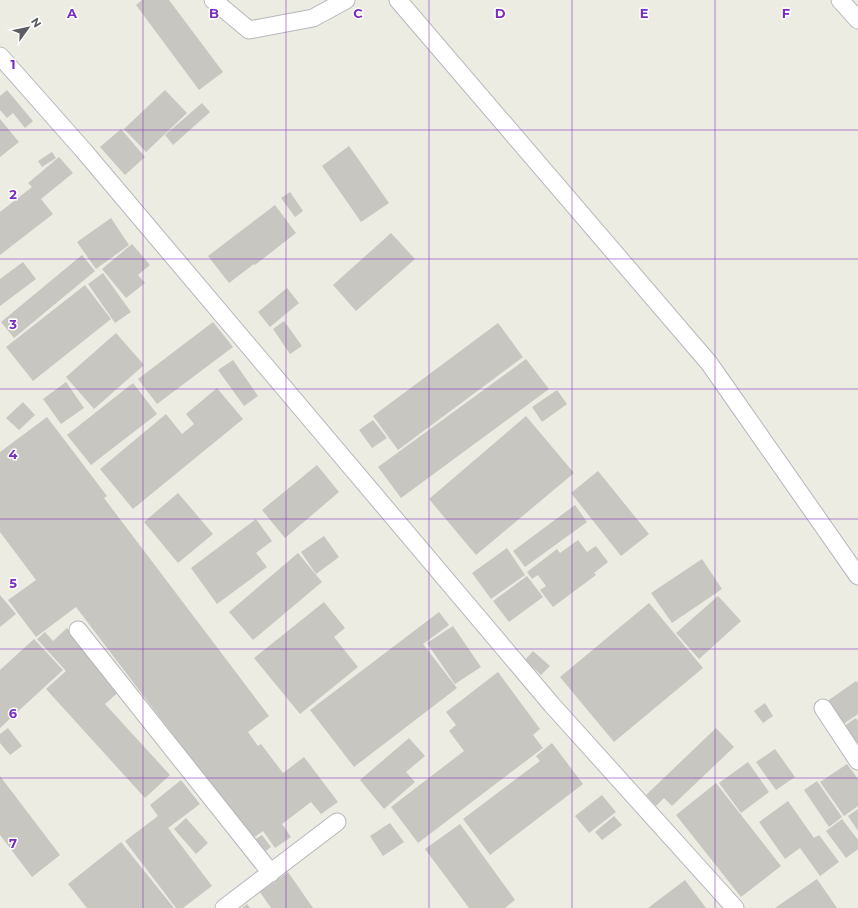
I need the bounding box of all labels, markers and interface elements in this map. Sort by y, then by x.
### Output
text: A [66,5,78,21]
text: B [209,5,219,21]
text: C [353,5,363,21]
text: D [495,5,506,21]
text: E [640,5,649,21]
text: F [782,5,790,21]
north arrow [8,8,48,48]
text: N [28,15,45,30]
text: 1 [10,56,16,72]
text: 2 [9,186,17,202]
text: 3 [8,316,17,332]
text: 4 [9,446,18,462]
text: 5 [9,575,17,591]
text: 6 [9,705,18,721]
text: 7 [9,835,17,851]

